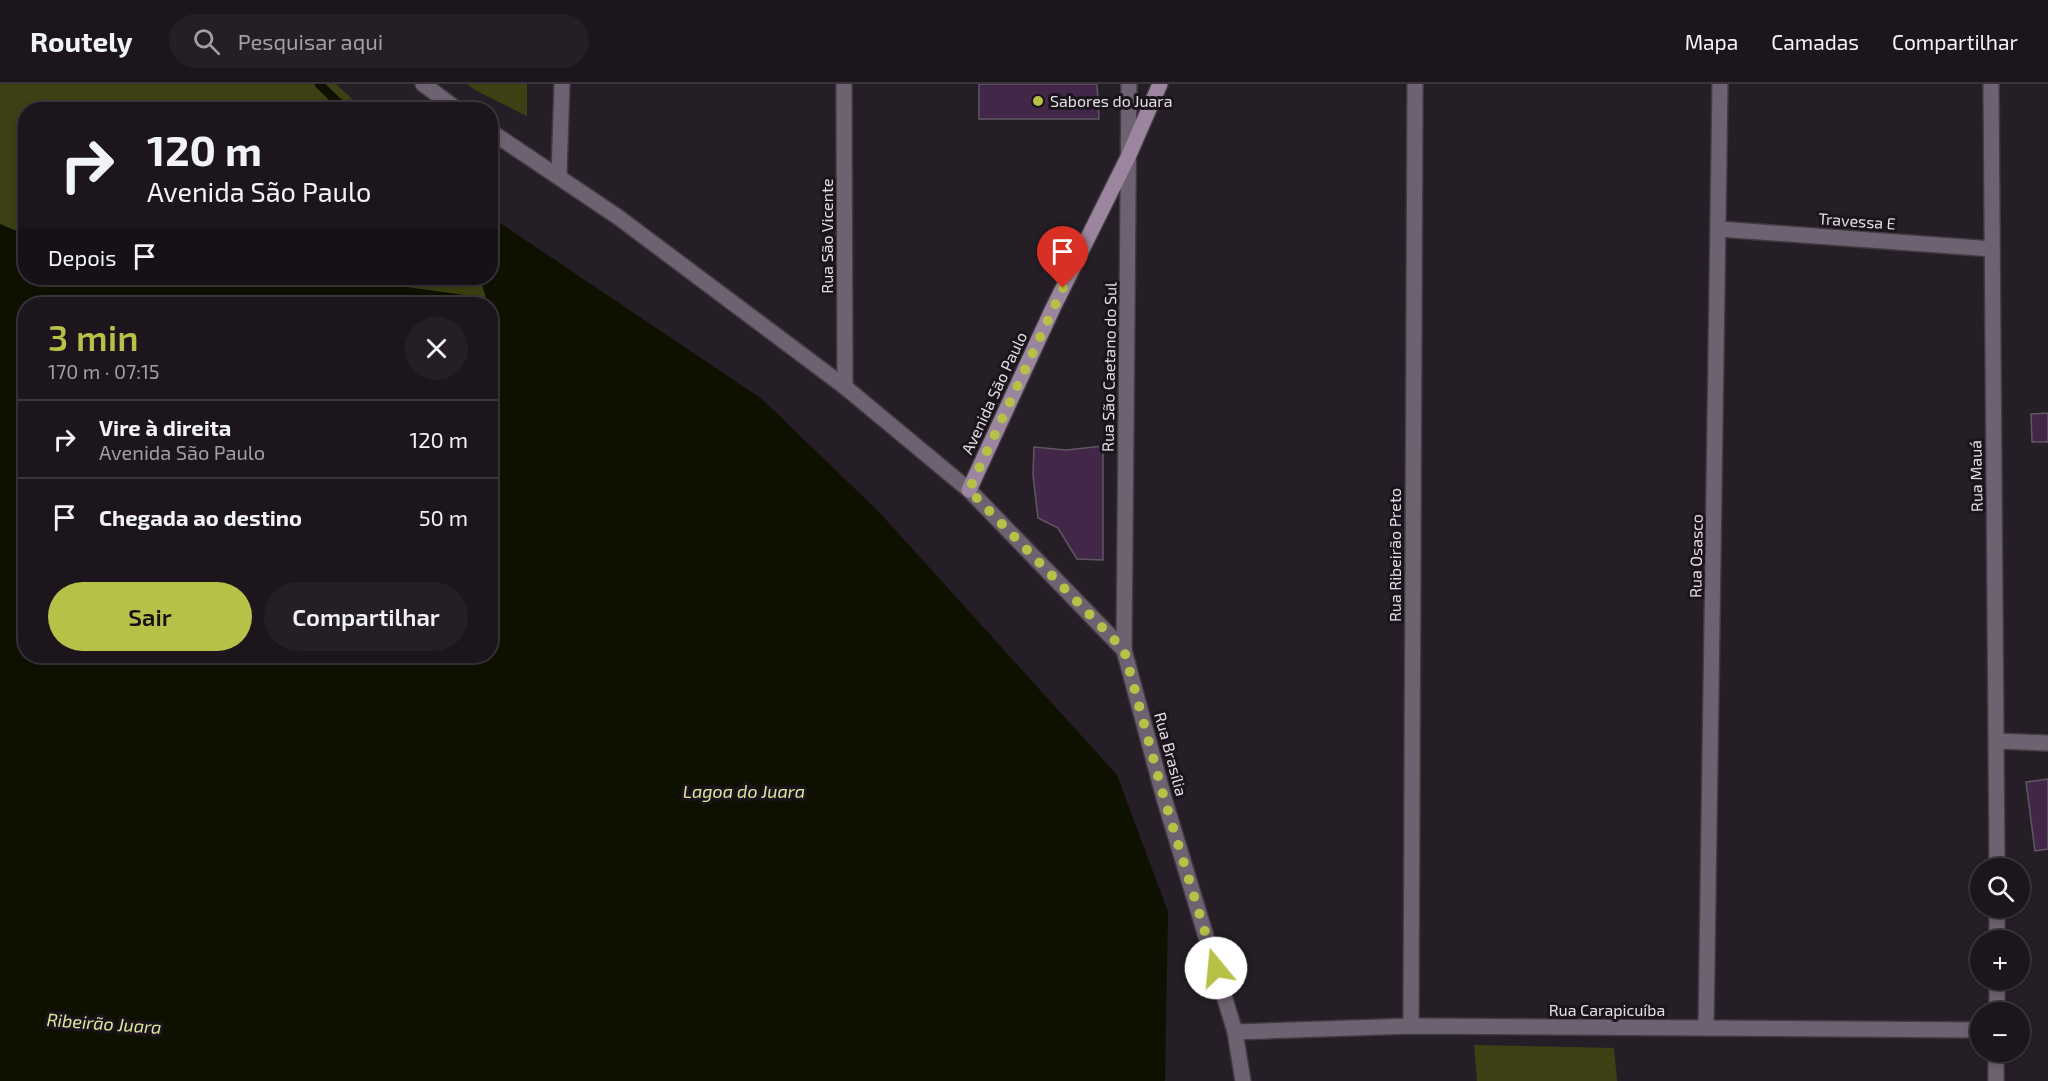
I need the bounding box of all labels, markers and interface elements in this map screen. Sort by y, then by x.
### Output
search box [169,14,589,68]
text: Routely [30,24,133,58]
icon: search [190,25,223,58]
text: Pesquisar aqui [238,28,383,54]
text: Mapa [1685,29,1738,54]
text: Camadas [1771,29,1859,54]
text: Compartilhar [1892,29,2018,54]
place label: Sabores do Juara [1050,91,1173,110]
marker: Sabores do Juara [1031,94,1045,108]
text: 120 m [147,124,262,174]
icon: right [48,126,126,204]
text: Avenida São Paulo [147,175,371,207]
street label: Rua São Vicente [817,178,836,294]
street label: Travessa E [1818,208,1896,233]
pin [1037,226,1088,288]
icon: arrive [1046,235,1079,268]
icon: arrive [128,240,161,273]
text: Depois [48,244,116,270]
street label: Rua São Caetano do Sul [1098,282,1119,452]
text: 3 min [48,315,139,358]
button: close [405,317,468,380]
street label: Avenida São Paulo [957,329,1030,457]
text: 170 m · 07:15 [48,359,160,383]
text: Vire à direita [99,414,231,440]
icon: right [48,423,81,456]
text: 120 m [409,426,468,452]
text: Avenida São Paulo [99,440,265,464]
street label: Rua Mauá [1965,440,1986,512]
street label: Rua Ribeirão Preto [1385,488,1404,622]
icon: arrive [48,501,81,534]
text: Chegada ao destino [99,504,302,530]
text: 50 m [419,504,468,530]
street label: Rua Osasco [1685,514,1706,598]
button: Sair [48,582,252,651]
button: Compartilhar [264,582,468,651]
street label: Rua Brasília [1151,710,1192,798]
water label: Lagoa do Juara [683,780,805,802]
map controls [1970,858,2030,1062]
button: search [1970,858,2030,918]
button: + [1970,930,2030,990]
position arrow [1184,936,1248,1000]
street label: Rua Carapicuíba [1549,1000,1665,1019]
button: − [1970,1002,2030,1062]
water label: Ribeirão Juara [46,1008,162,1038]

